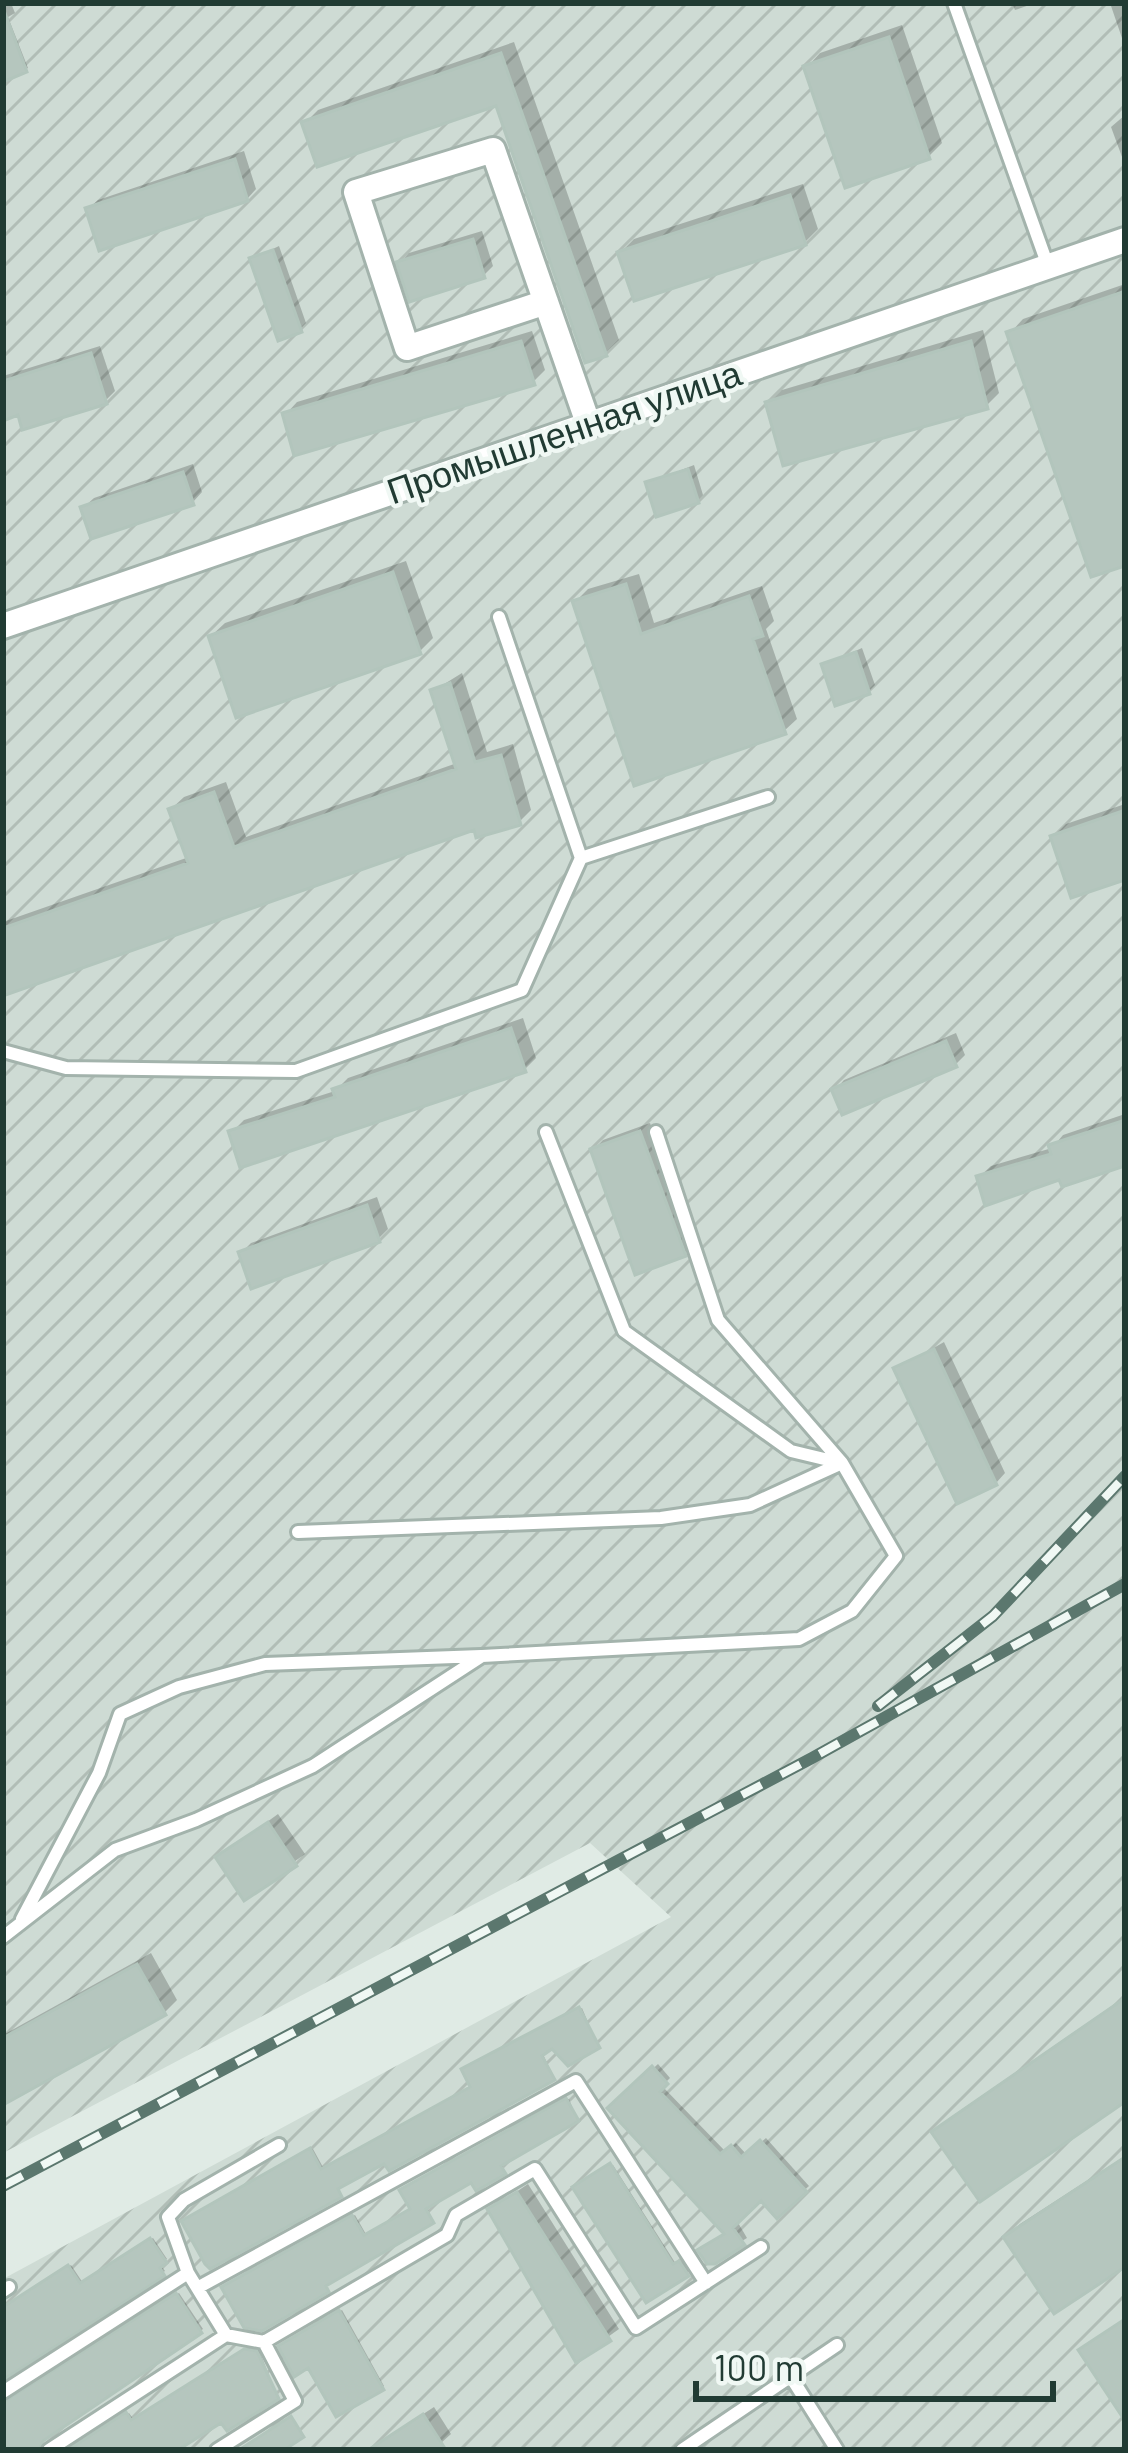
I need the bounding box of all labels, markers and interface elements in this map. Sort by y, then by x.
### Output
street label: Промышленная улица [381,349,748,512]
scale bar [696,2327,1053,2401]
text: 100 m [714,2345,804,2388]

